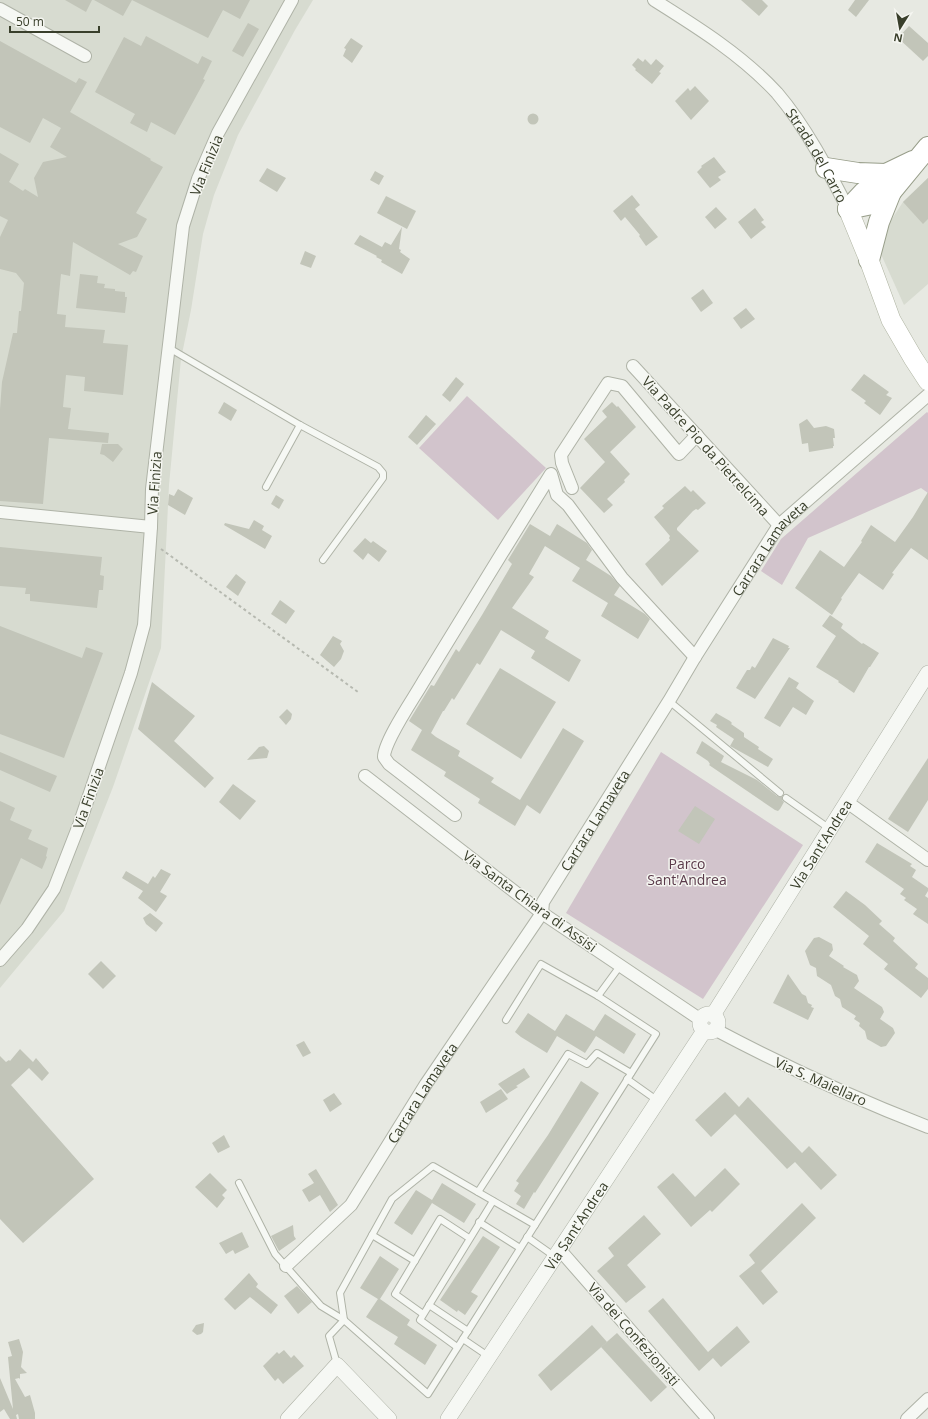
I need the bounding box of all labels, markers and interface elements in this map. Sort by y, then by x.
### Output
scale bar [10,8,99,34]
north arrow [880,8,920,48]
text: 50 m [16,13,44,30]
text: N [892,30,904,47]
street label: Strada del Carro [782,104,853,206]
street label: Via Finizia [185,132,227,198]
street label: Via Padre Pio da Pietrelcima [638,372,774,520]
street label: Via Finizia [142,450,166,516]
street label: Carrara Lamaveta [727,495,811,599]
street label: Via Finizia [68,765,108,831]
street label: Carrara Lamaveta [555,766,633,874]
street label: Via Sant'Andrea [785,795,856,893]
street label: Via Santa Chiara di Assisi [459,846,601,956]
park label: Parco Sant'Andrea [647,854,727,889]
street label: Carrara Lamaveta [382,1038,461,1147]
street label: Via S. Maiellaro [772,1052,870,1110]
street label: Via Sant'Andrea [540,1177,612,1274]
street label: Via dei Confezionisti [584,1278,684,1390]

